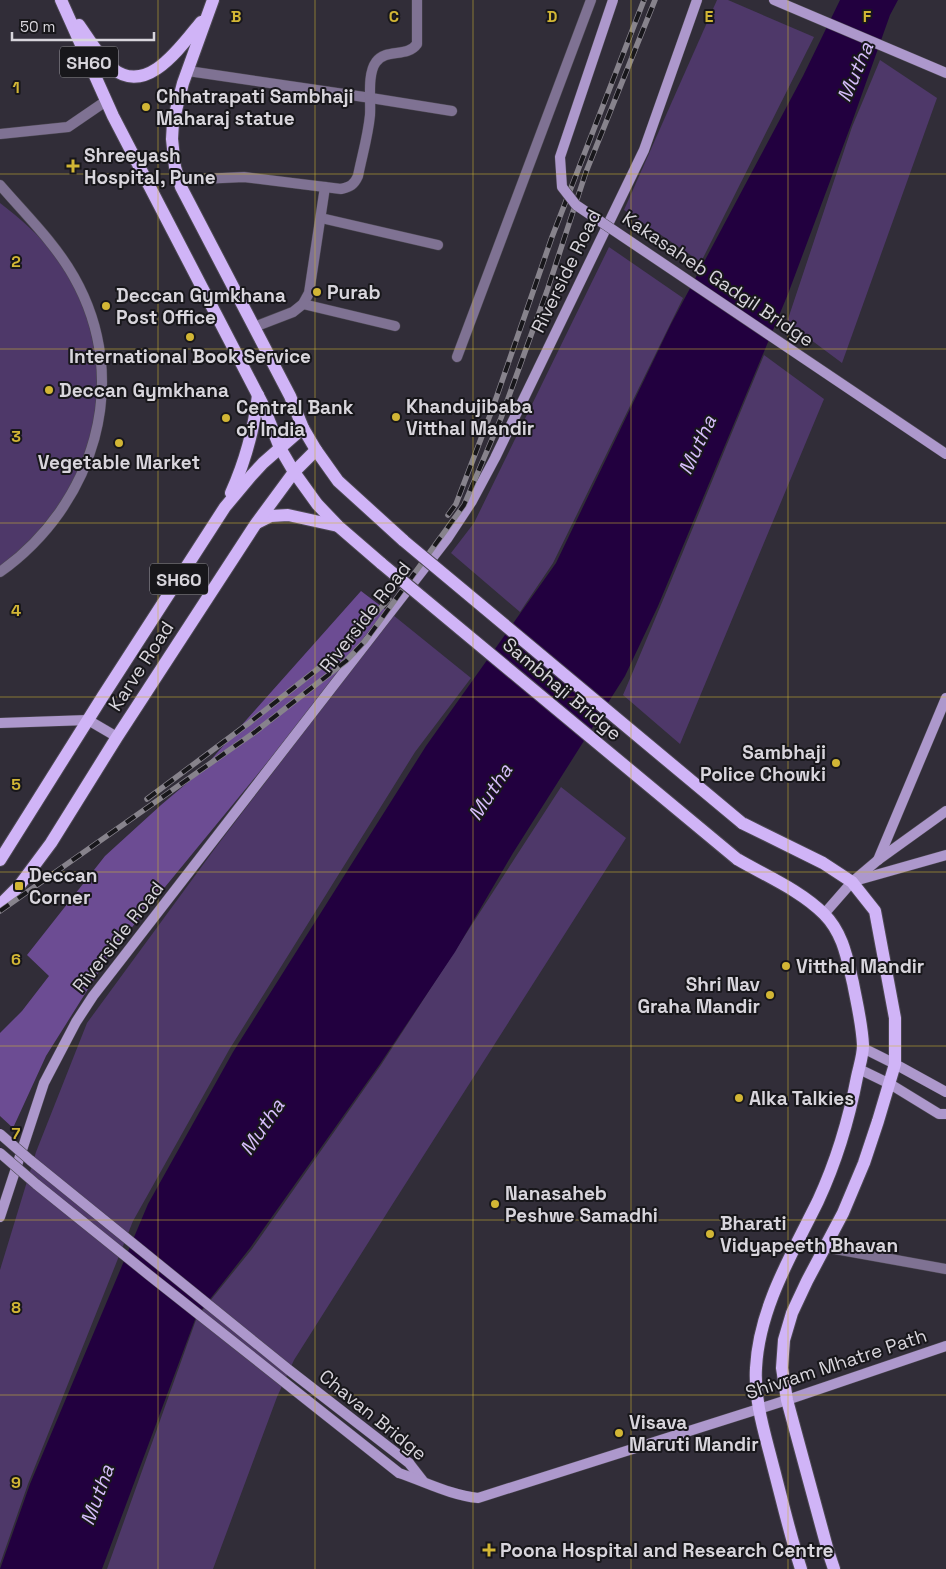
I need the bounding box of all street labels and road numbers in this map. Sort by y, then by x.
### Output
road number: SH60 [60,46,118,78]
street label: Riverside Road [525,205,607,337]
street label: Kakasaheb Gadgil Bridge [617,205,819,353]
street label: Riverside Road [314,556,416,678]
road number: SH60 [150,564,208,594]
street label: Karve Road [103,616,179,716]
street label: Sambhaji Bridge [497,632,627,746]
street label: Riverside Road [67,876,169,998]
street label: Shivram Mhatre Path [742,1323,930,1405]
street label: Chavan Bridge [314,1364,432,1466]

